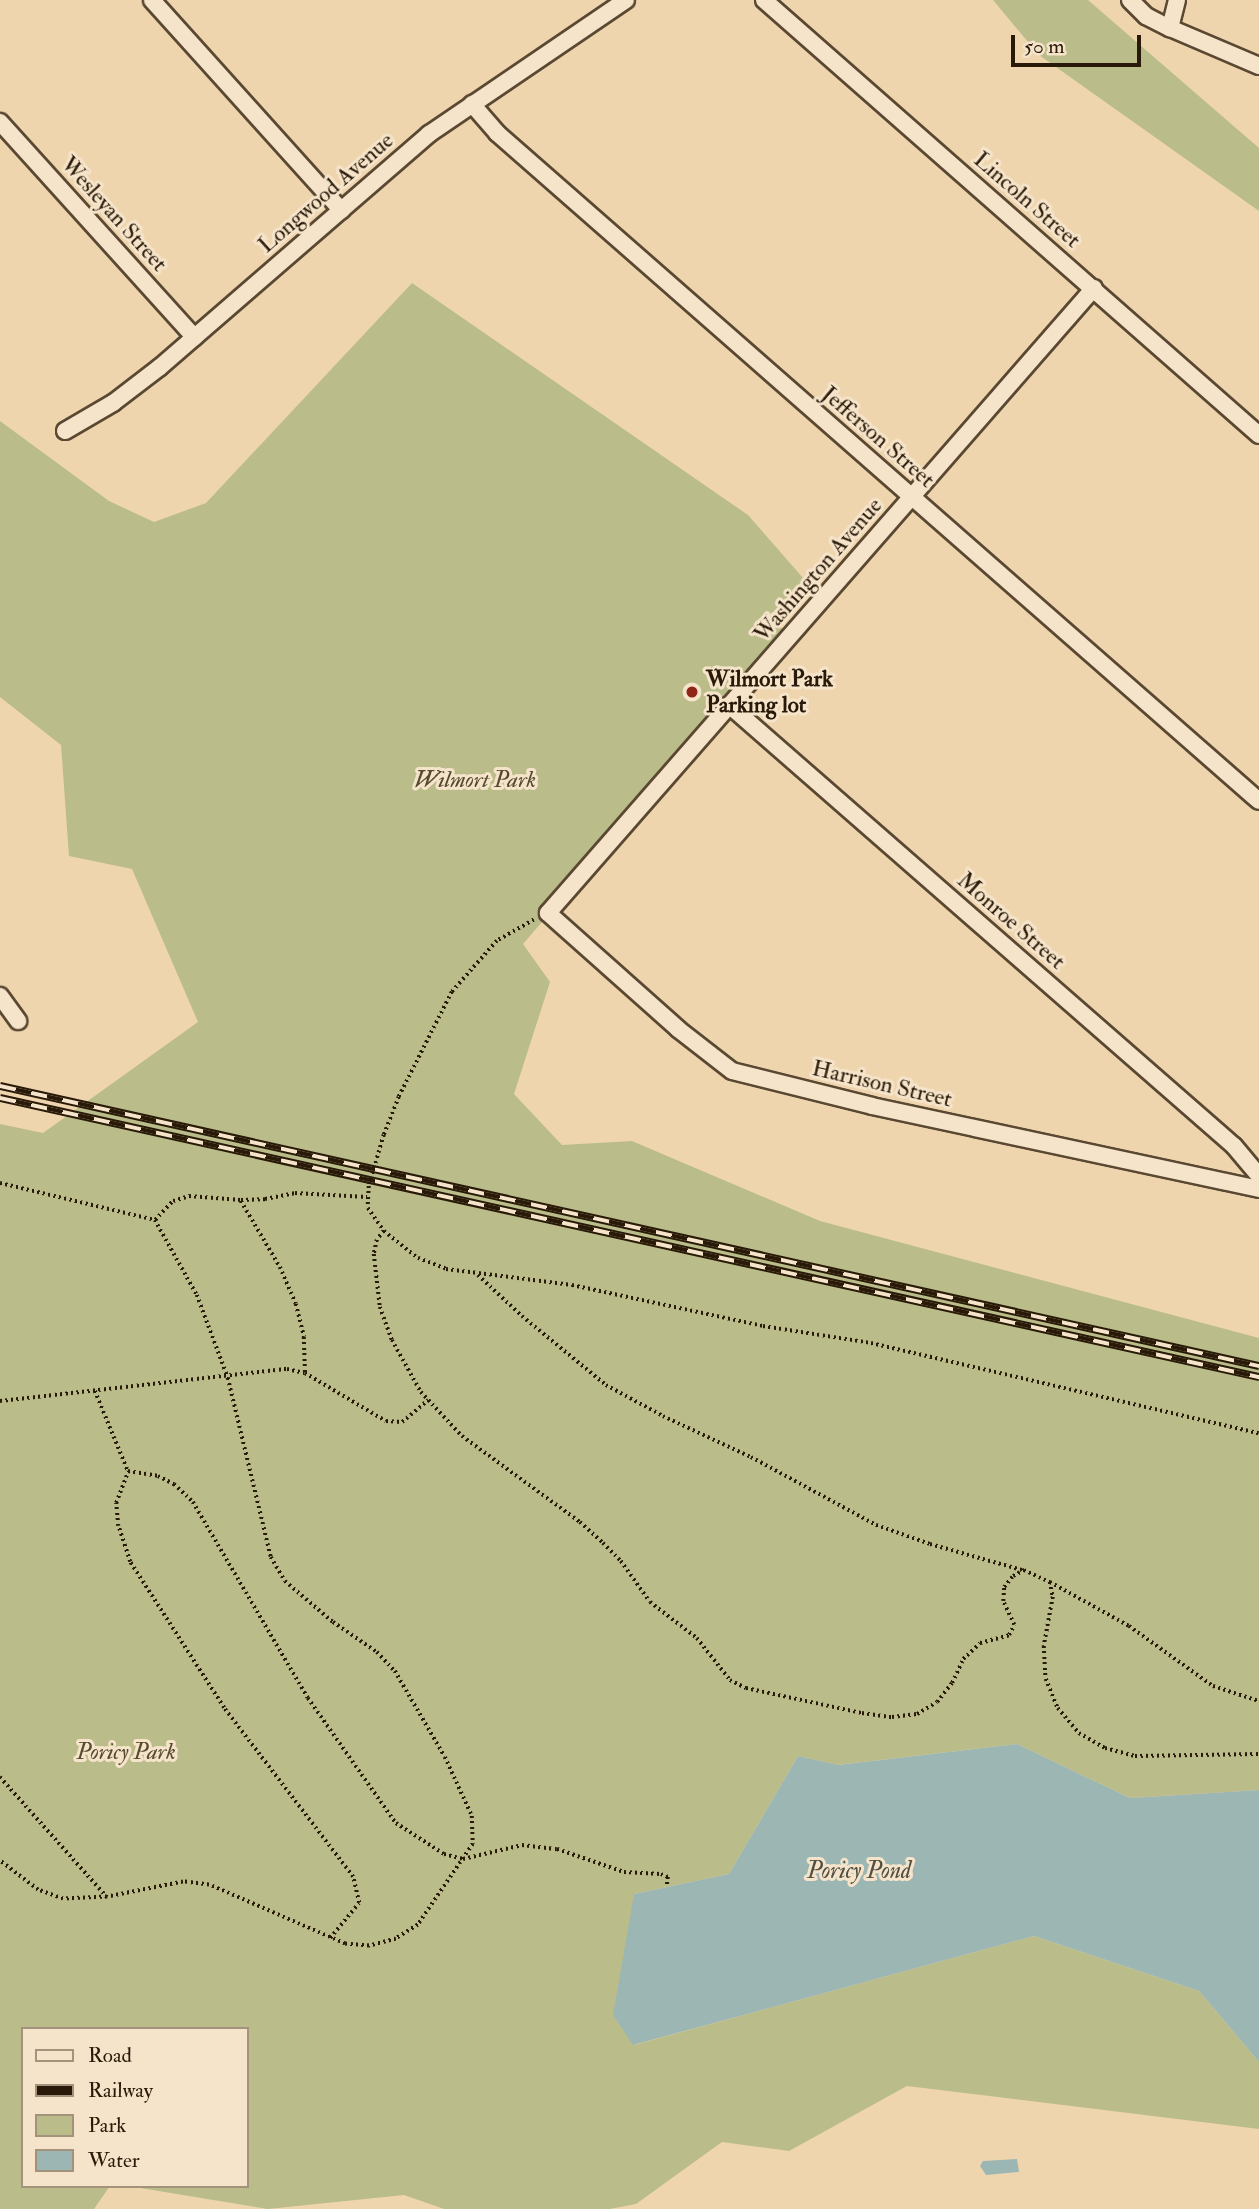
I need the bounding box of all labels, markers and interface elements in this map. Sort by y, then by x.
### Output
scale bar [1014,21,1144,65]
text: 50 m [1024,33,1065,60]
street label: Longwood Avenue [253,127,399,259]
street label: Lincoln Street [968,146,1086,254]
street label: Wesleyan Street [55,151,173,277]
street label: Jefferson Street [816,380,940,494]
street label: Washington Avenue [748,492,888,648]
place label: Wilmort Park Parking lot [706,665,833,719]
marker: Wilmort Park Parking lot [684,684,700,700]
park label: Wilmort Park [414,766,536,794]
street label: Monroe Street [951,867,1071,975]
street label: Harrison Street [809,1055,955,1113]
park label: Poricy Park [76,1738,176,1766]
water label: Poricy Pond [807,1857,911,1885]
legend [21,2027,248,2188]
text: Road [88,2042,132,2069]
text: Railway [88,2077,153,2104]
text: Park [88,2112,126,2139]
text: Water [88,2147,140,2174]

